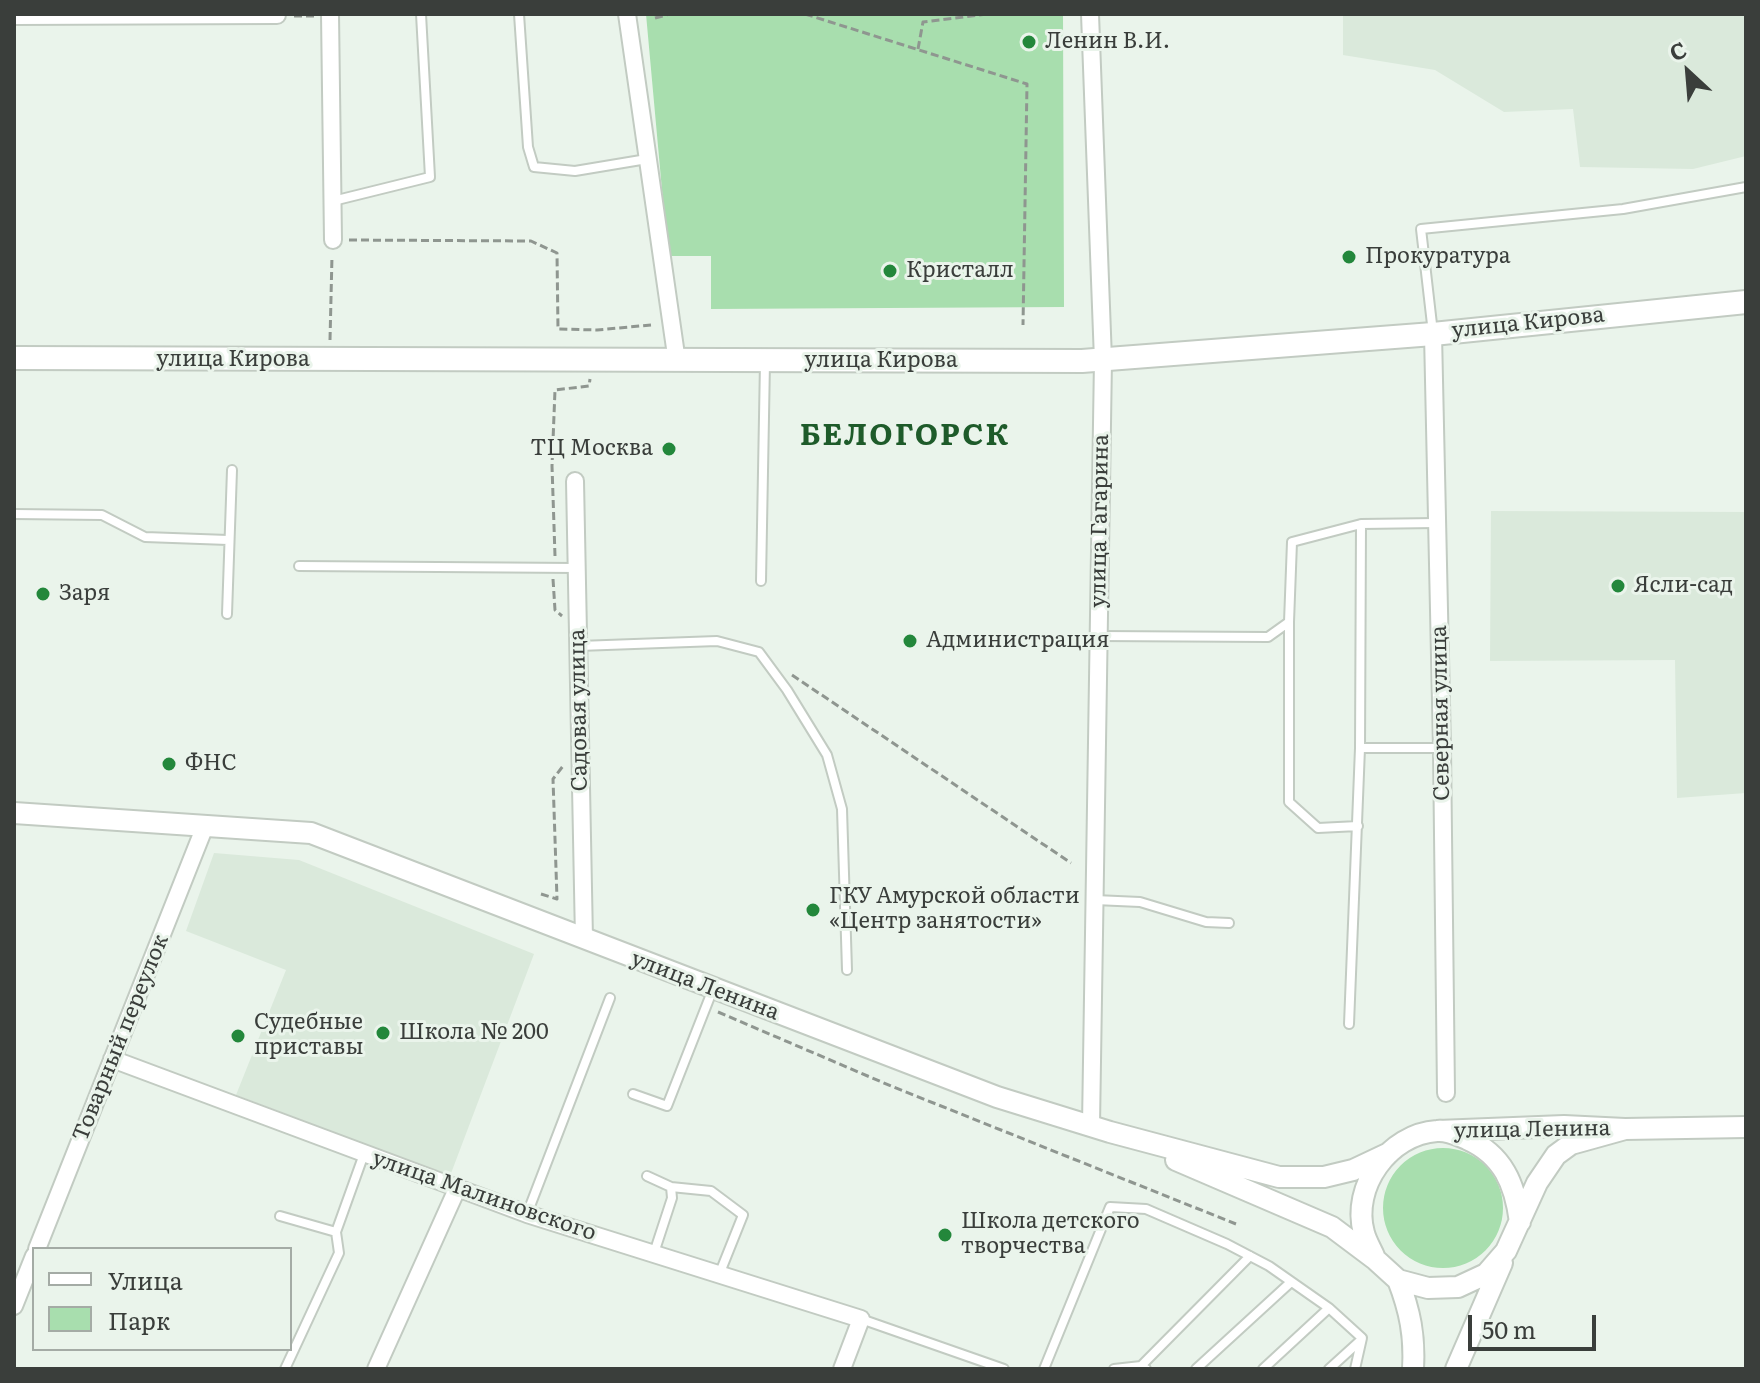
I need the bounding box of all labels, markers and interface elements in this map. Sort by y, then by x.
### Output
place label: Ленин В.И. [1045,29,1170,55]
north arrow [1648,32,1728,112]
text: С [1663,32,1692,68]
marker: Ленин В.И. [1020,33,1038,51]
place label: Прокуратура [1365,244,1511,270]
marker: Прокуратура [1340,248,1358,266]
place label: Кристалл [906,258,1014,284]
marker: Кристалл [881,262,899,280]
street label: улица Кирова [1450,302,1606,344]
street label: улица Кирова [156,347,310,373]
street label: улица Кирова [804,348,958,374]
district label: БЕЛОГОРСК [800,418,1010,454]
street label: улица Гагарина [1085,434,1115,608]
place label: ТЦ Москва [530,436,653,462]
marker: ТЦ Москва [660,440,678,458]
place label: Ясли-сад [1634,573,1733,599]
marker: Ясли-сад [1609,577,1627,595]
place label: Заря [59,581,110,607]
marker: Заря [34,585,52,603]
street label: Северная улица [1426,625,1456,801]
street label: Садовая улица [564,628,594,792]
place label: Администрация [926,628,1110,654]
marker: Администрация [901,632,919,650]
place label: ФНС [185,751,237,777]
marker: ФНС [160,755,178,773]
place label: ГКУ Амурской области «Центр занятости» [829,884,1080,936]
marker: ГКУ Амурской области «Центр занятости» [804,901,822,919]
street label: Товарный переулок [67,931,175,1145]
street label: улица Ленина [627,946,783,1026]
place label: Судебные приставы [254,1010,363,1062]
place label: Школа № 200 [399,1020,549,1046]
marker: Школа № 200 [374,1024,392,1042]
marker: Судебные приставы [229,1027,247,1045]
street label: улица Ленина [1453,1115,1611,1145]
street label: улица Малиновского [369,1145,599,1247]
place label: Школа детского творчества [961,1209,1140,1260]
marker: Школа детского творчества [936,1226,954,1244]
legend [32,1247,292,1351]
text: Улица [108,1262,183,1297]
scale bar [1472,1299,1600,1349]
text: Парк [108,1302,170,1337]
text: 50 m [1482,1311,1536,1346]

